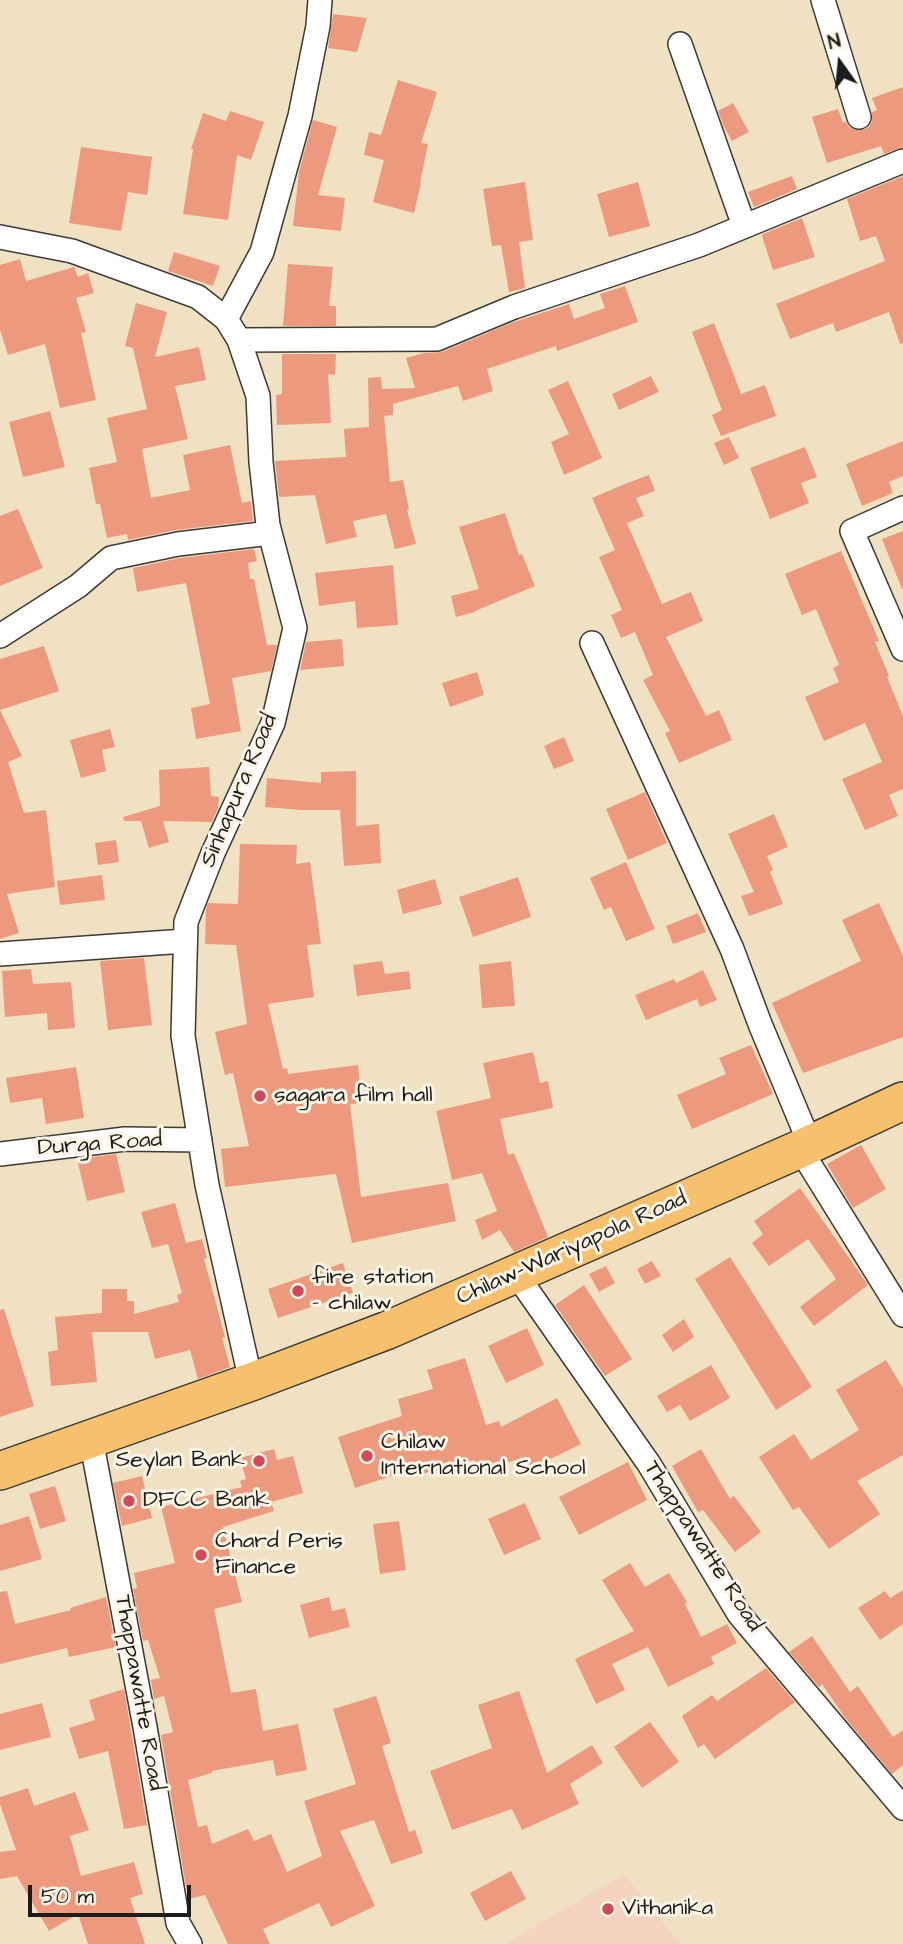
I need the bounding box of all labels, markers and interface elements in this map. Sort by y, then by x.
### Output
north arrow [805,28,875,98]
text: N [825,28,844,57]
street label: Sinhapura Road [195,710,285,872]
place label: sagara film hall [274,1082,433,1110]
marker: sagara film hall [252,1088,268,1104]
street label: Durga Road [37,1127,163,1163]
street label: Chilaw-Wariyapola Road [453,1186,691,1312]
place label: fire station - chilaw [312,1264,433,1318]
marker: fire station - chilaw [290,1283,306,1299]
place label: Chilaw International School [381,1429,586,1483]
place label: Seylan Bank [115,1447,245,1475]
marker: Chilaw International School [359,1448,375,1464]
marker: Seylan Bank [251,1453,267,1469]
street label: Thappawatte Road [636,1456,768,1638]
place label: DFCC Bank [143,1487,269,1515]
marker: DFCC Bank [121,1493,137,1509]
place label: Chard Peris Finance [215,1528,343,1582]
marker: Chard Peris Finance [193,1547,209,1563]
street label: Thappawatte Road [107,1593,169,1793]
scale bar [32,1870,194,1914]
text: 50 m [41,1882,94,1911]
place label: Vithanika [622,1895,713,1923]
marker: Vithanika [600,1901,616,1917]

